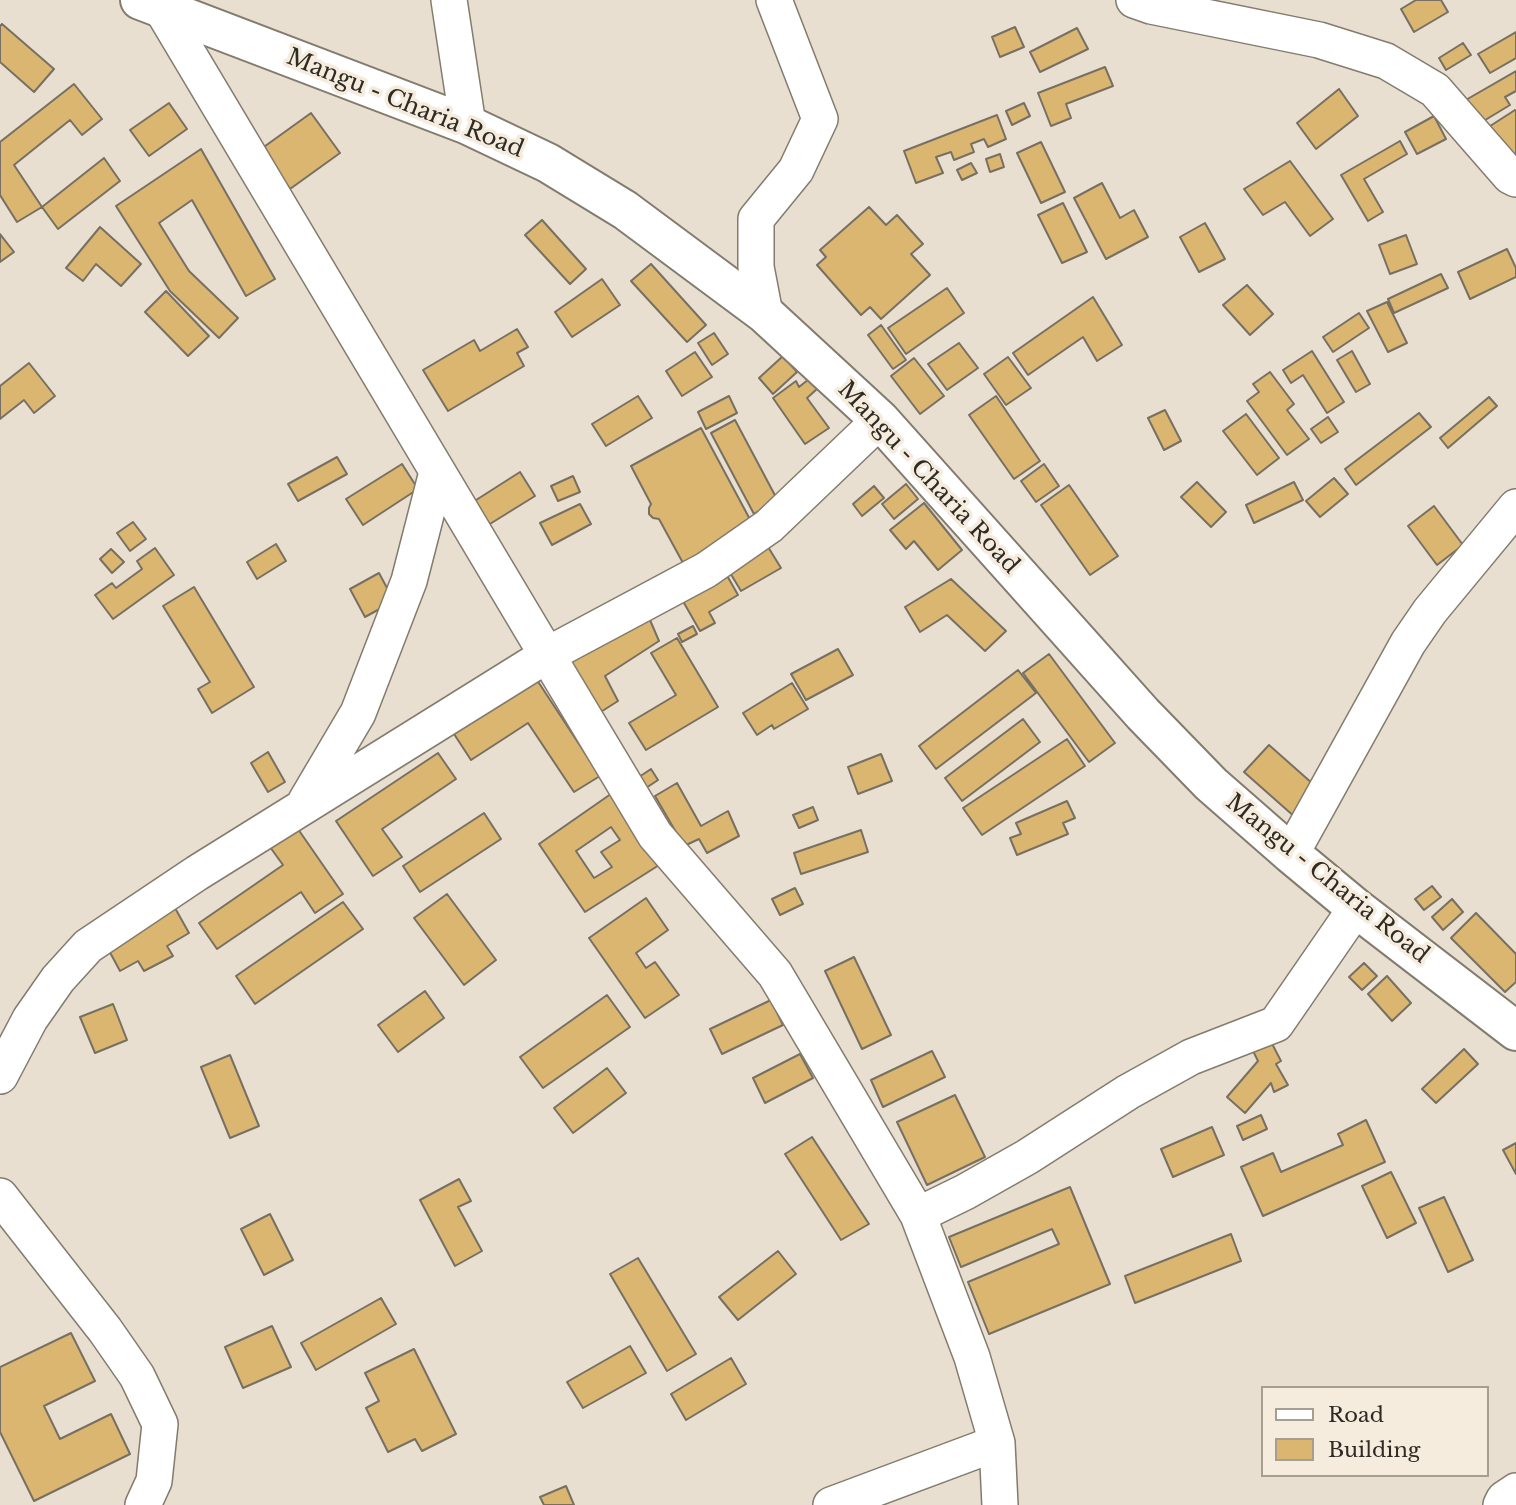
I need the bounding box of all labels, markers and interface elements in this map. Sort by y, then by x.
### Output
street label: Mangu - Charia Road [283,44,527,164]
street label: Mangu - Charia Road [832,376,1024,580]
street label: Mangu - Charia Road [1220,789,1434,969]
legend [1260,1386,1488,1477]
text: Road [1328,1402,1384,1428]
text: Building [1328,1437,1420,1463]

